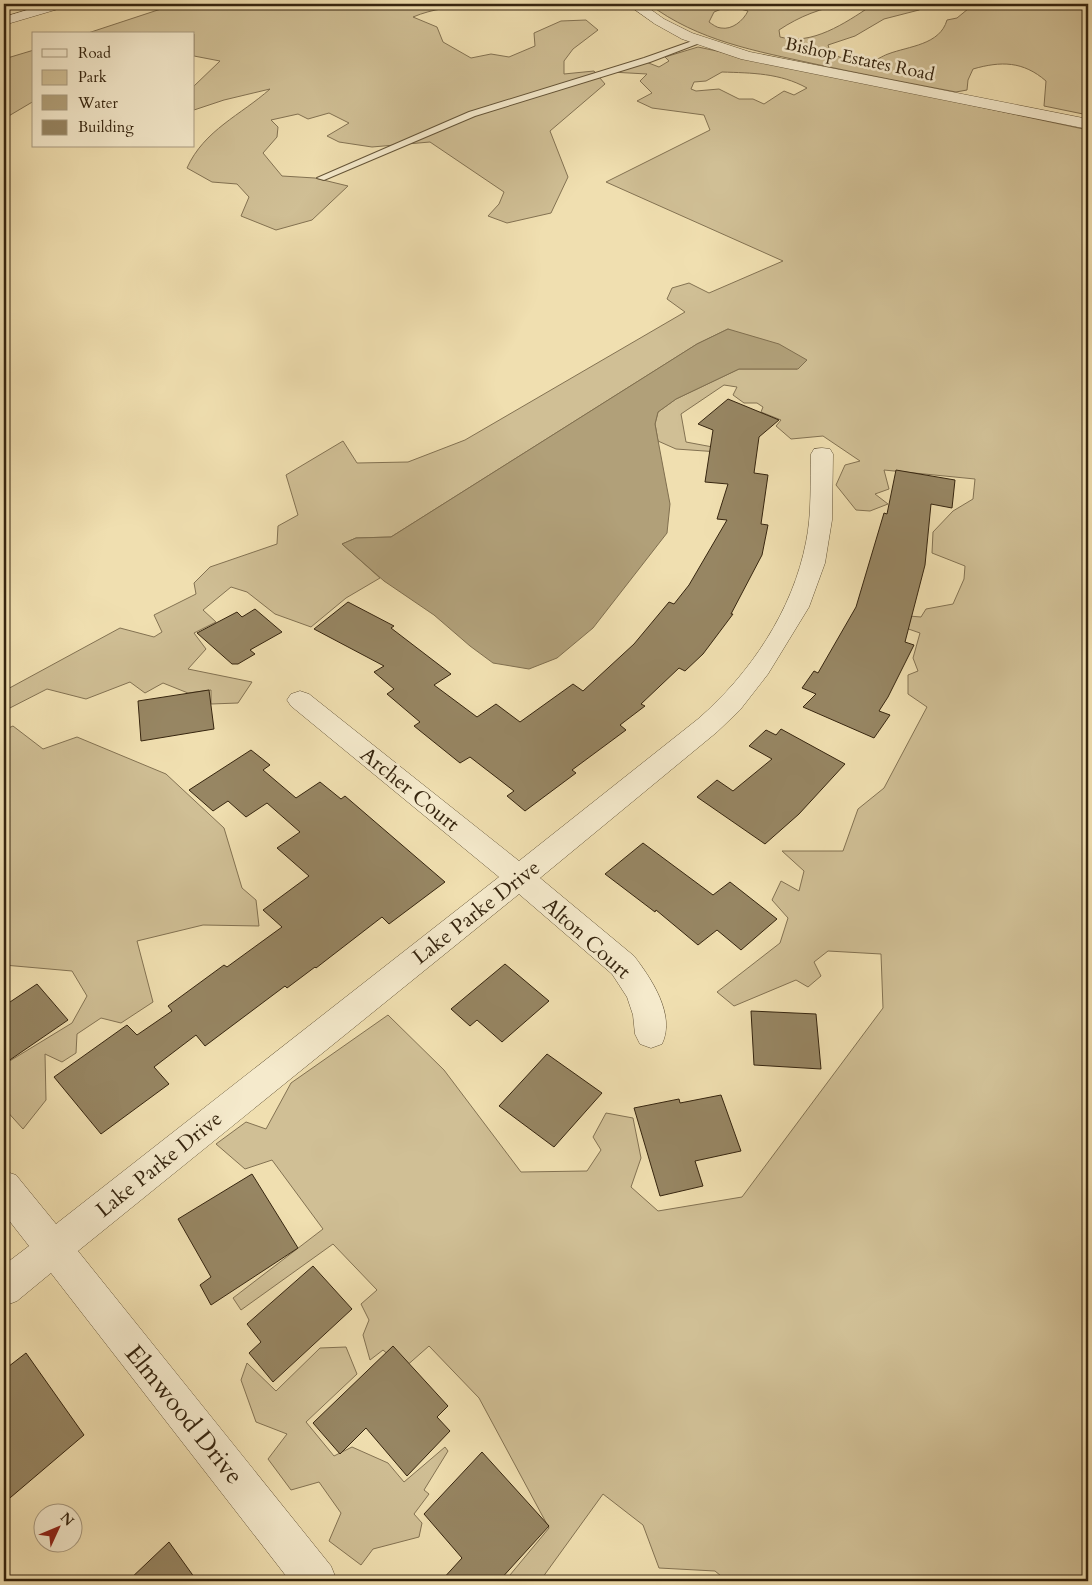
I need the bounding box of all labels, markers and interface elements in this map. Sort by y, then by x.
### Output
street label: Bishop Estates Road [783,31,937,88]
legend [32,32,195,148]
text: Road [78,43,111,63]
text: Park [78,67,107,87]
text: Water [77,93,119,113]
text: Building [78,117,134,137]
street label: Archer Court [354,740,466,839]
street label: Lake Parke Drive [406,853,546,971]
street label: Alton Court [536,891,637,986]
street label: Lake Parke Drive [90,1104,228,1224]
street label: Elmwood Drive [117,1338,251,1492]
north arrow [32,1502,82,1552]
text: N [56,1508,78,1530]

